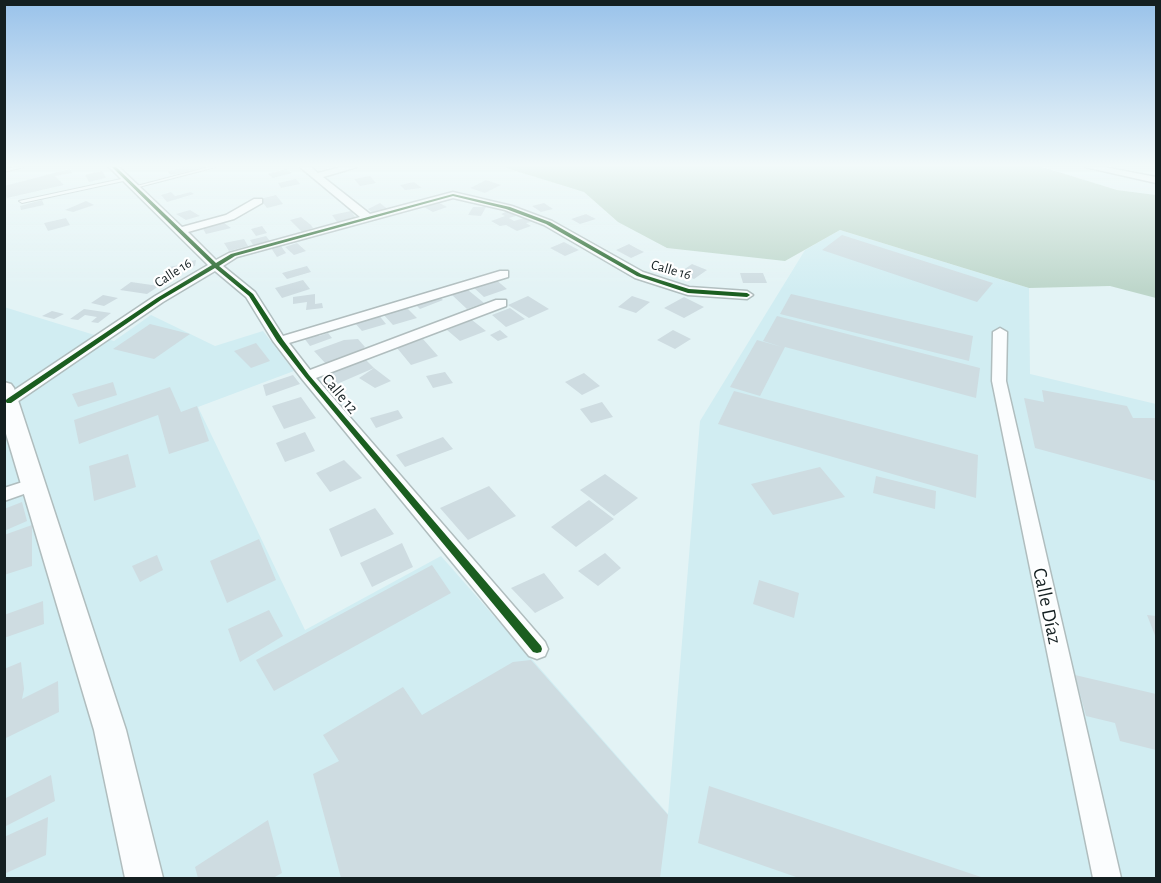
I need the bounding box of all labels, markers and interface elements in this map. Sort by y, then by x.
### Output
street label: Calle 16 [151,255,195,291]
street label: Calle 16 [649,256,693,284]
street label: Calle 12 [318,370,362,418]
street label: Calle Díaz [1027,566,1067,646]

